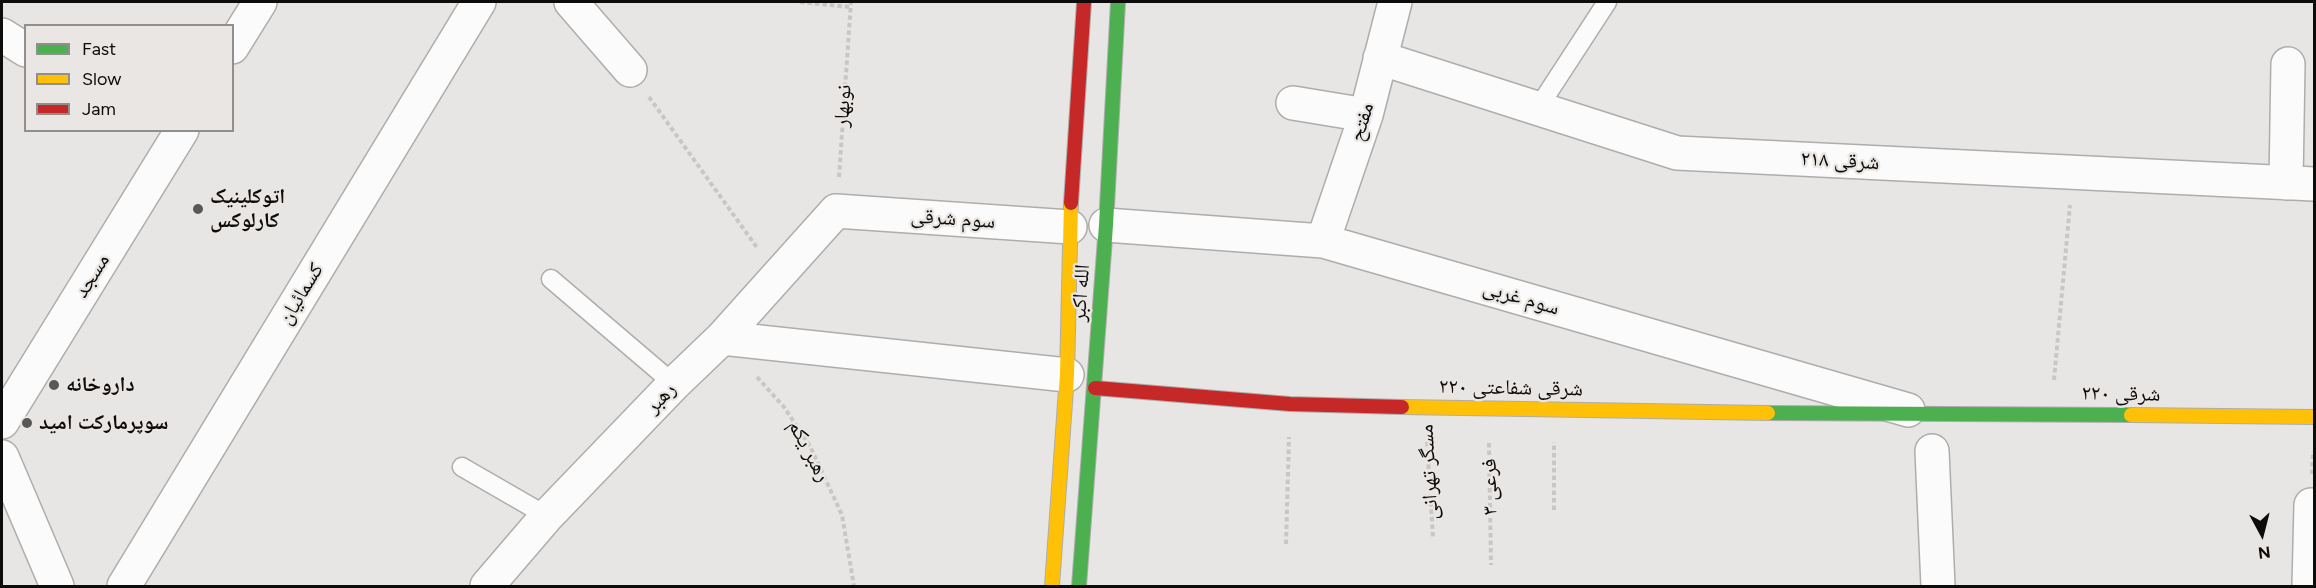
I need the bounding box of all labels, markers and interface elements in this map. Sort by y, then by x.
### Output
legend [24,24,234,132]
text: Fast [82,38,116,60]
text: Slow [82,68,121,90]
street label: نوبهار [829,84,857,128]
text: Jam [82,98,116,120]
street label: مفتح [1344,100,1380,144]
street label: ۲۱۸ شرقی [1800,146,1880,176]
place label: اتوکلینیک کارلوکس [210,184,285,234]
marker: اتوکلینیک کارلوکس [191,202,205,216]
street label: سوم شرقی [910,203,996,235]
street label: مسجد [69,249,115,303]
street label: کسمائیان [273,259,329,329]
street label: الله اکبر [1066,263,1096,323]
street label: سوم غربی [1480,275,1562,321]
place label: داروخانه [66,372,135,398]
street label: ۲۲۰ شرقی شفاعتی [1439,374,1583,402]
street label: رهبر [640,377,682,419]
marker: داروخانه [47,378,61,392]
street label: ۲۲۰ شرقی [2081,381,2161,407]
place label: سوپرمارکت امید [39,410,168,436]
marker: سوپرمارکت امید [20,416,34,430]
street label: رهبر یکم [782,416,836,486]
street label: مسگر تهرانی [1414,424,1444,520]
street label: فرعی ۳ [1477,458,1503,516]
north arrow [2232,504,2292,564]
text: N [2257,542,2272,563]

